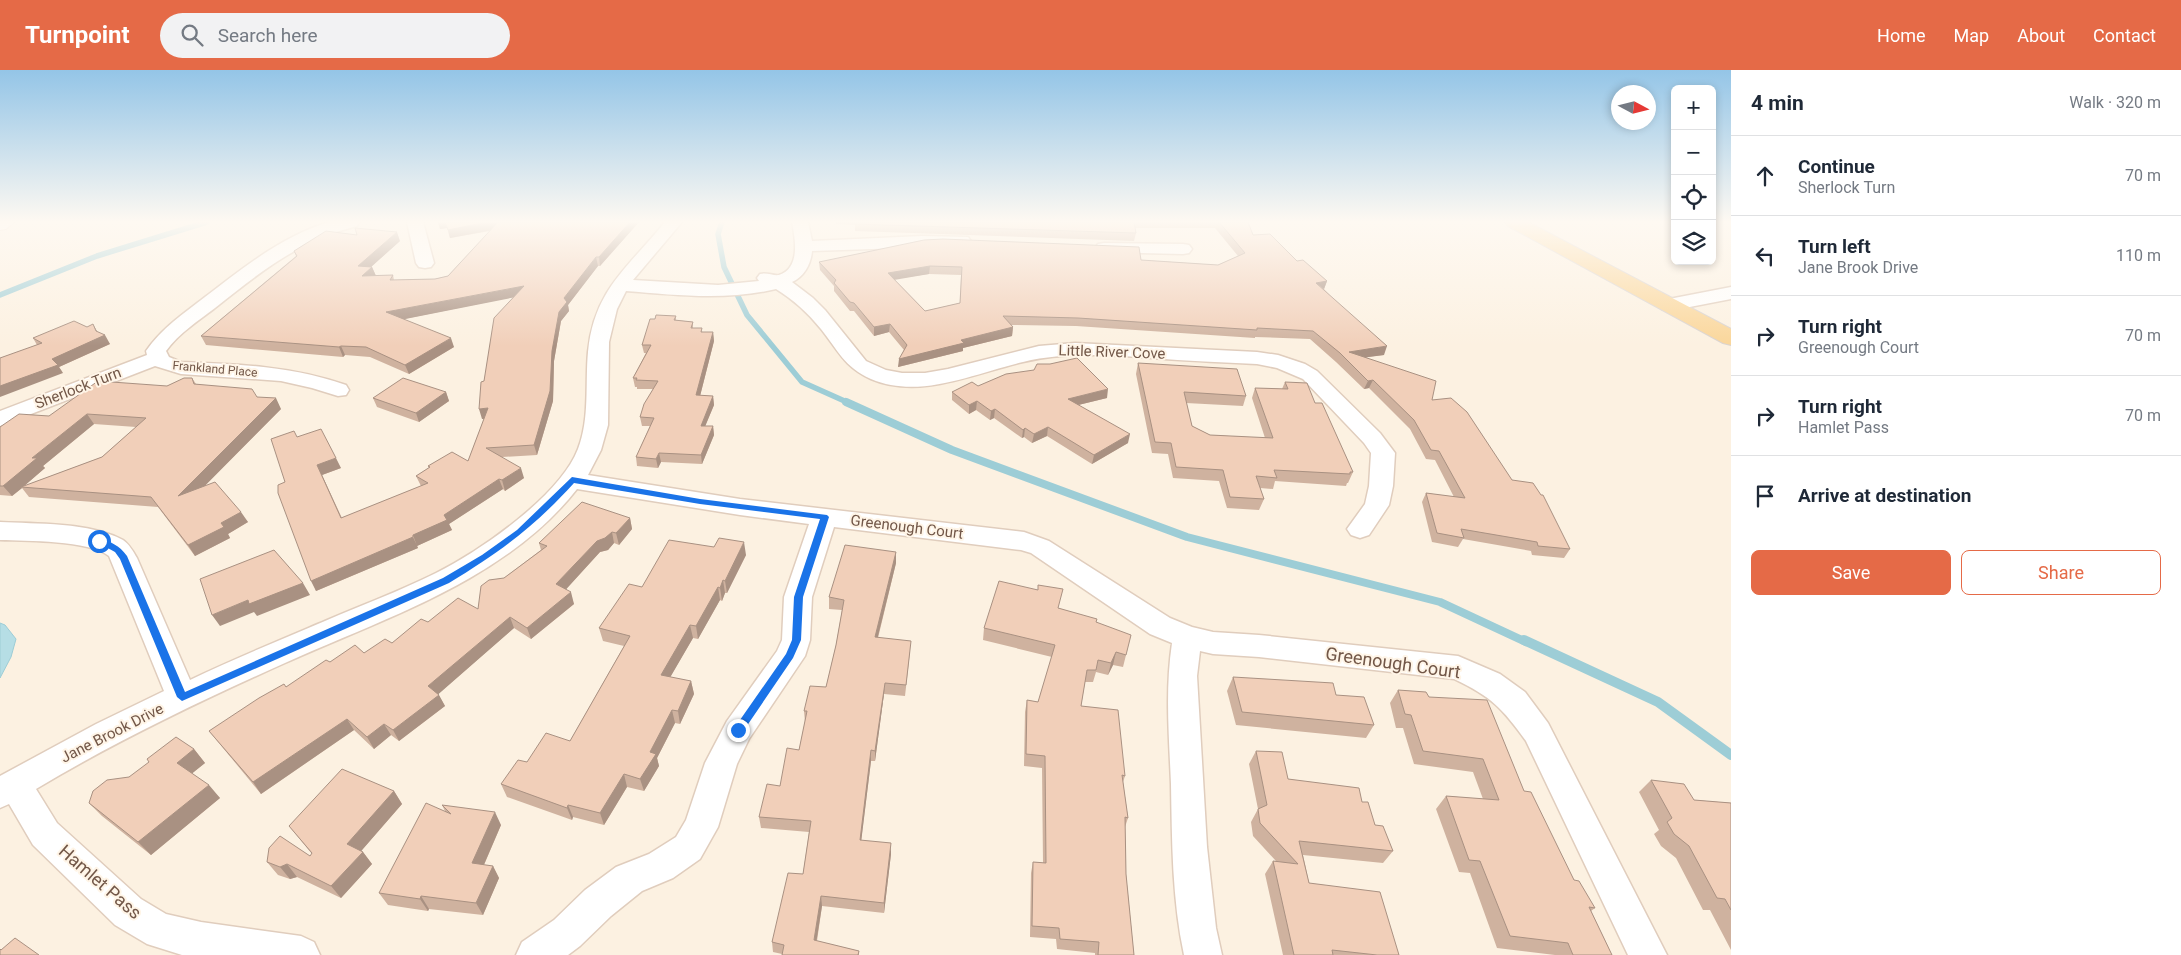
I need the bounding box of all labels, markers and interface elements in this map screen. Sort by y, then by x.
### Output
search box [160,13,510,58]
text: Turnpoint [25,21,130,49]
icon: search [178,21,206,49]
text: Search here [218,24,318,47]
text: Home [1877,25,1926,46]
text: Map [1954,25,1989,46]
text: About [2017,25,2065,46]
text: Contact [2093,25,2156,46]
north arrow [1611,85,1656,130]
map controls [1671,85,1716,265]
button: + [1671,85,1716,130]
text: 4 min [1751,91,1804,115]
text: Walk · 320 m [2069,93,2161,112]
button: − [1671,130,1716,175]
text: Continue [1798,155,1875,178]
icon: ahead [1751,162,1779,190]
text: 70 m [2125,166,2161,185]
button: locate [1671,175,1716,220]
text: Sherlock Turn [1798,178,1895,197]
button: layers [1671,220,1716,265]
text: Turn left [1798,235,1871,258]
icon: left [1751,242,1779,270]
text: 110 m [2116,246,2161,265]
text: Jane Brook Drive [1798,258,1918,277]
text: Turn right [1798,315,1882,338]
icon: right [1751,322,1779,350]
text: 70 m [2125,326,2161,345]
text: Greenough Court [1798,338,1919,357]
street label: Little River Cove [1058,341,1166,363]
street label: Frankland Place [172,358,258,380]
street label: Sherlock Turn [32,363,124,413]
text: Turn right [1798,395,1882,418]
icon: right [1751,402,1779,430]
text: 70 m [2125,406,2161,425]
text: Hamlet Pass [1798,418,1889,437]
icon: arrive [1751,482,1779,510]
text: Arrive at destination [1798,484,1971,507]
street label: Greenough Court [850,511,965,543]
route start [88,530,111,553]
button: Save [1751,550,1951,595]
button: Share [1961,550,2161,595]
street label: Greenough Court [1324,643,1462,682]
street label: Jane Brook Drive [58,699,166,767]
route end [727,719,750,742]
street label: Hamlet Pass [55,840,146,923]

